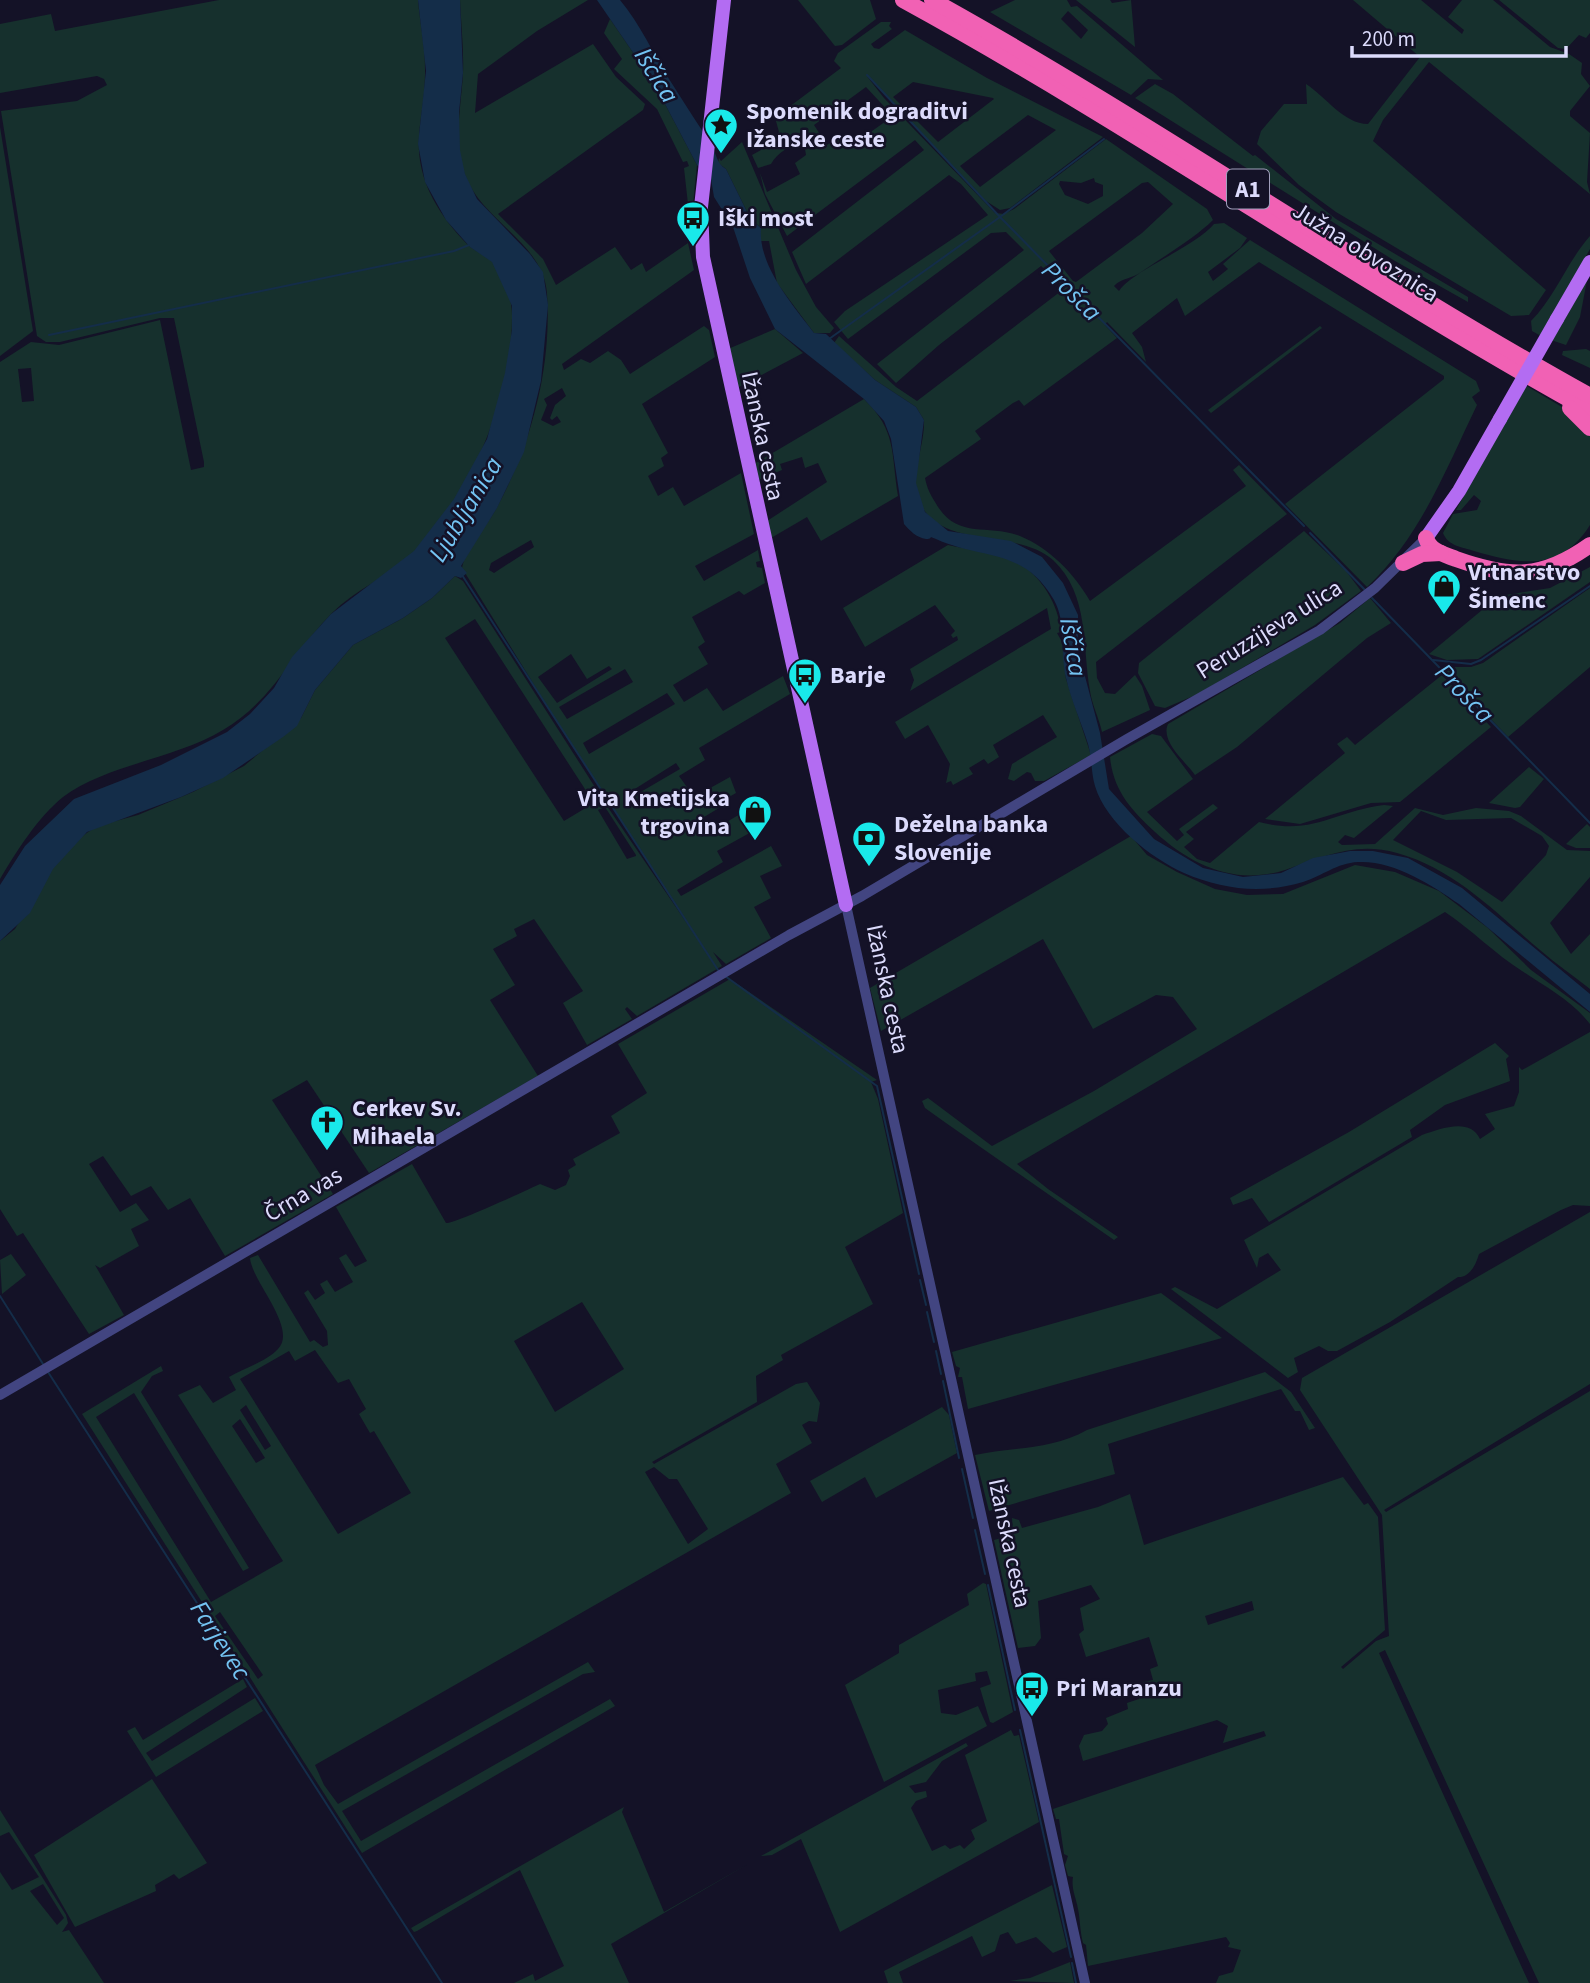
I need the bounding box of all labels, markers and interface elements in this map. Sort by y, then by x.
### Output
scale bar [1352,14,1566,58]
text: 200 m [1362,24,1415,54]
water label: Iščica [625,40,688,110]
place label: Spomenik dograditvi Ižanske ceste [746,94,968,157]
place icon: Spomenik dograditvi Ižanske ceste [702,106,740,155]
road number: A1 [1227,170,1269,208]
street label: Južna obvoznica [1286,193,1446,312]
bus stop icon: Iški most [674,199,712,248]
place label: Iški most [718,201,814,236]
water label: Prošca [1033,253,1110,330]
street label: Ižanska cesta [732,368,793,504]
water label: Ljubljanica [419,450,511,569]
place label: Vrtnarstvo Šimenc [1467,555,1580,618]
shop icon: Vrtnarstvo Šimenc [1425,567,1463,616]
street label: Peruzzijeva ulica [1190,571,1349,688]
water label: Iščica [1050,615,1097,680]
water label: Prošca [1426,655,1503,732]
bus stop icon: Barje [786,656,824,705]
place label: Barje [830,658,886,693]
place label: Vita Kmetijska trgovina [577,781,730,844]
shop icon: Vita Kmetijska trgovina [736,793,774,842]
place label: Deželna banka Slovenije [894,807,1048,870]
bank icon: Deželna banka Slovenije [850,819,888,868]
street label: Ižanska cesta [857,921,918,1057]
place label: Cerkev Sv. Mihaela [352,1091,462,1154]
church icon: Cerkev Sv. Mihaela [308,1103,346,1152]
street label: Črna vas [258,1158,349,1231]
street label: Ižanska cesta [979,1475,1040,1611]
water label: Farjevec [181,1593,261,1688]
bus stop icon: Pri Maranzu [1013,1669,1051,1718]
place label: Pri Maranzu [1056,1671,1182,1706]

